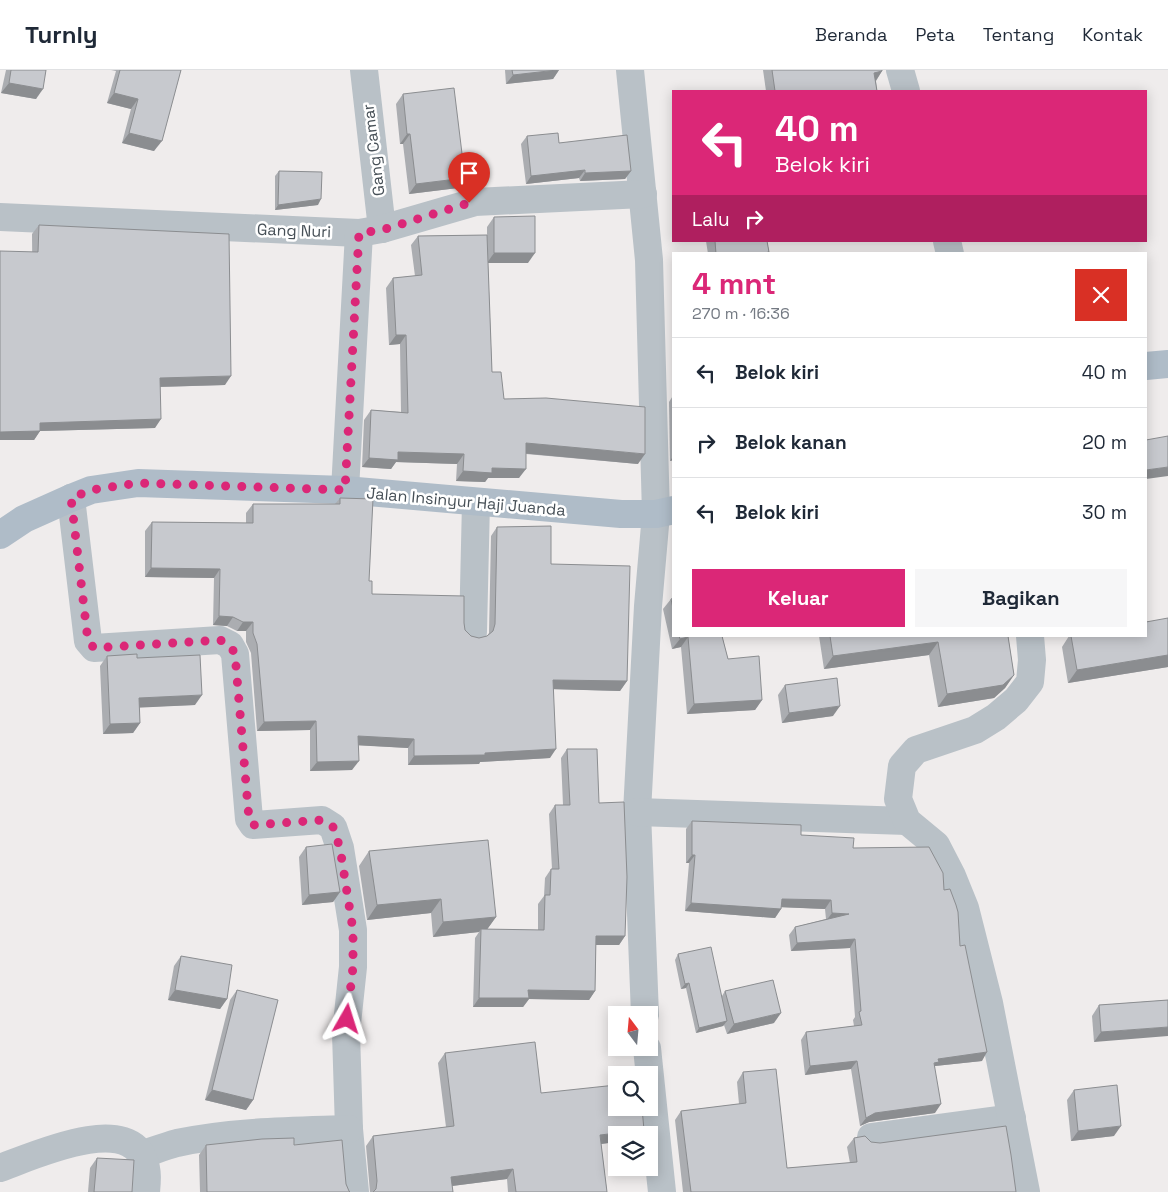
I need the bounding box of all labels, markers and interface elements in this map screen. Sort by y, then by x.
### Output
text: Turnly [25,19,98,50]
text: Beranda [815,23,887,46]
text: Peta [915,23,955,46]
text: Tentang [983,23,1054,46]
text: Kontak [1082,23,1143,46]
street label: Gang Camar [357,103,390,197]
text: 40 m [775,107,859,151]
icon: left [692,110,757,175]
text: Belok kiri [775,150,870,178]
pin [448,152,490,203]
icon: arrive [455,159,483,187]
icon: right [740,205,768,233]
text: Lalu [692,207,730,232]
street label: Gang Nuri [256,219,331,242]
text: 4 mnt [692,264,776,303]
button: close [1075,269,1127,321]
text: 270 m · 16:36 [692,303,790,324]
icon: left [692,359,720,387]
text: Belok kiri [735,360,819,385]
text: 40 m [1082,360,1127,385]
icon: right [692,429,720,457]
text: Belok kanan [735,430,847,455]
text: 20 m [1082,430,1127,455]
street label: Jalan Insinyur Haji Juanda [365,482,566,521]
icon: left [692,499,720,527]
text: Belok kiri [735,500,819,525]
text: 30 m [1082,500,1127,525]
button: Keluar [692,569,905,627]
button: Bagikan [915,569,1127,627]
position arrow [320,992,372,1044]
north arrow [608,1006,658,1056]
map controls [608,1006,658,1176]
button: search [608,1066,658,1116]
button: layers [608,1126,658,1176]

